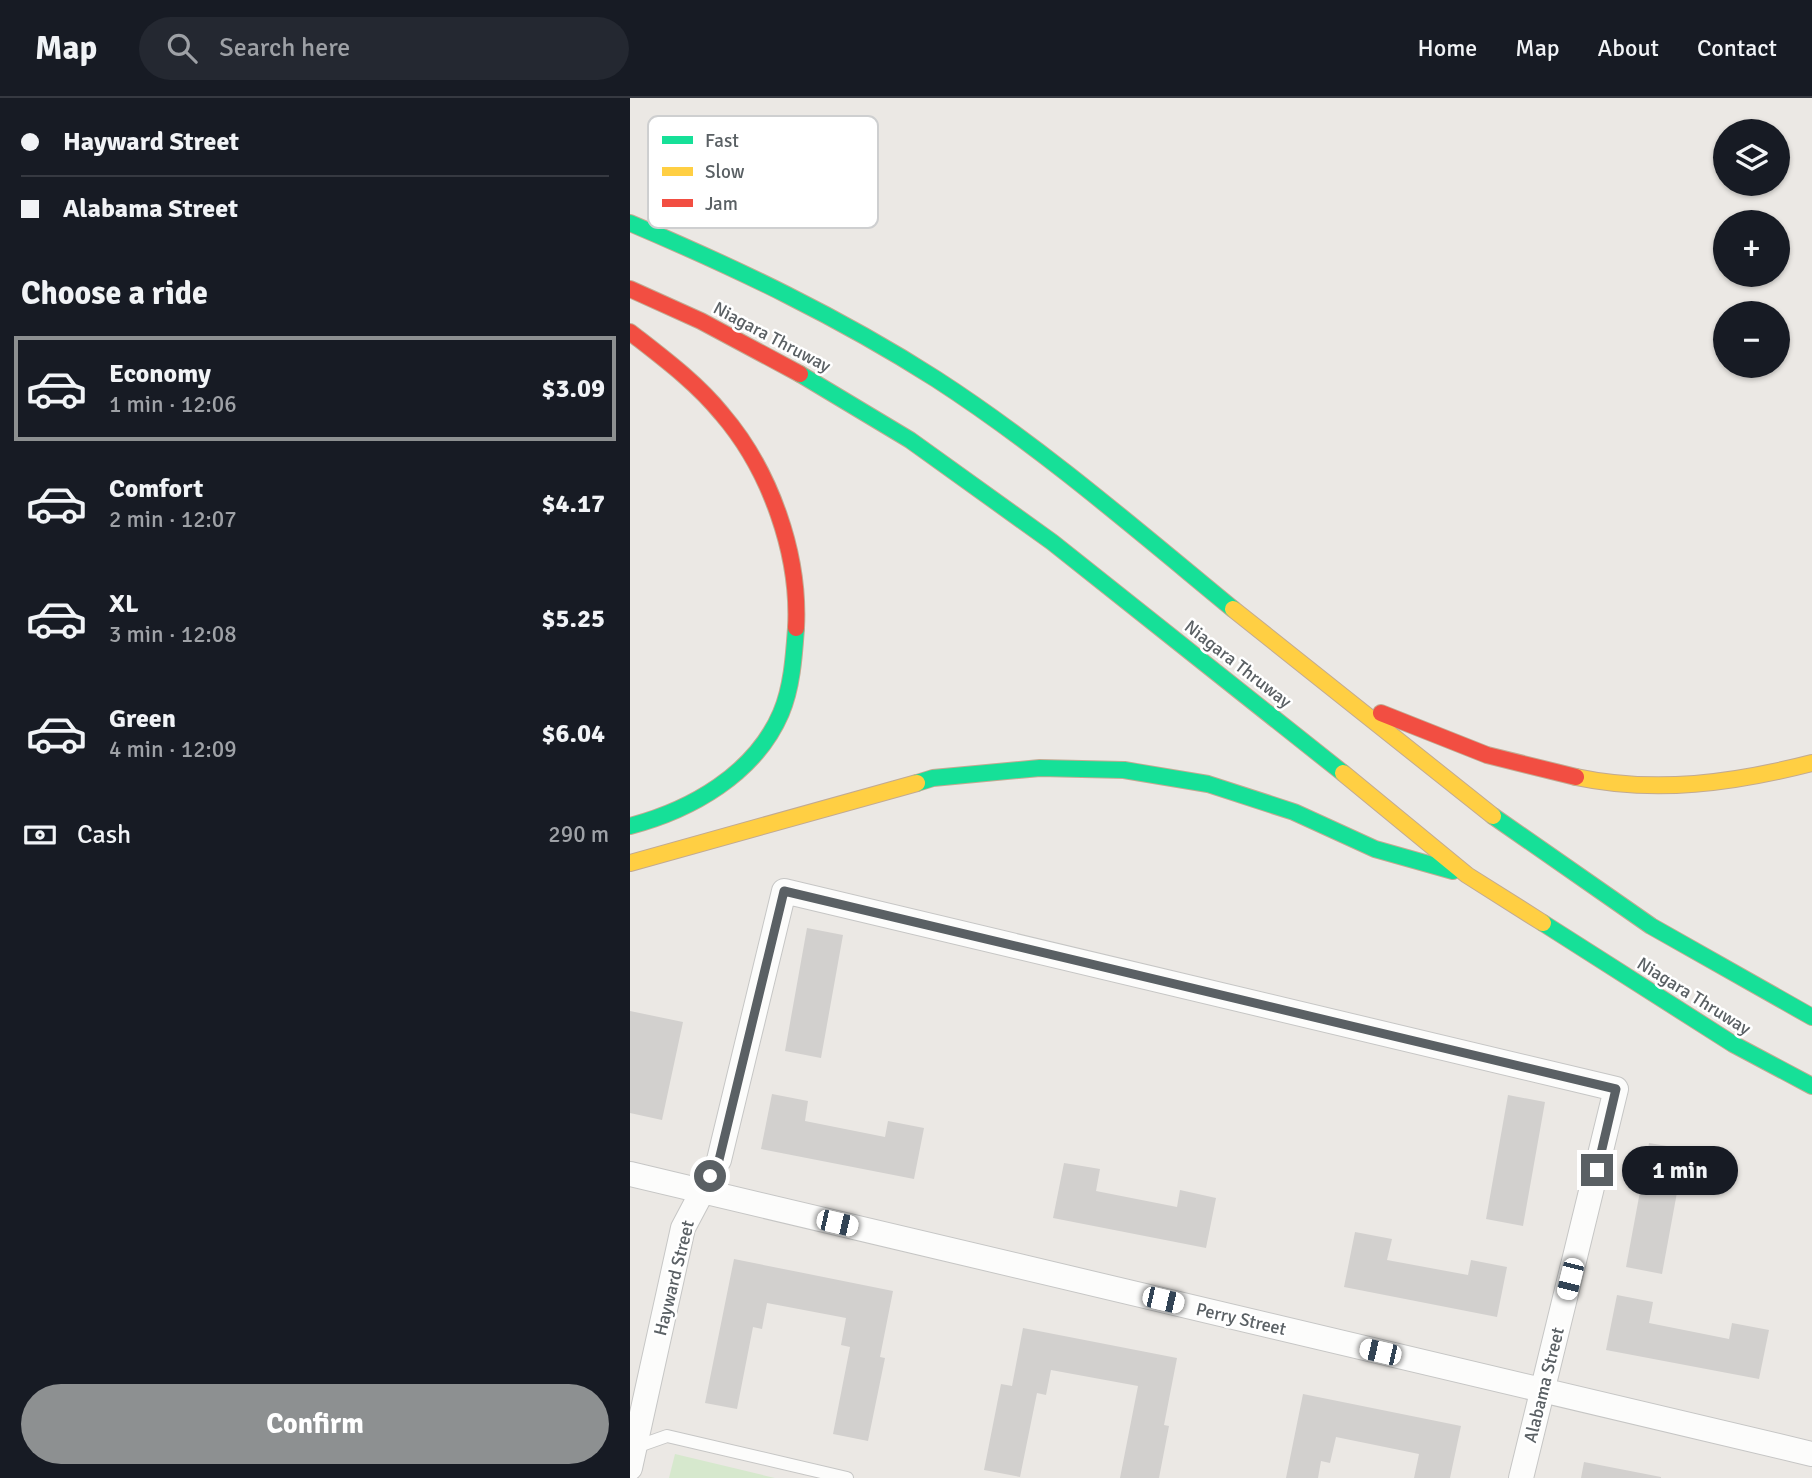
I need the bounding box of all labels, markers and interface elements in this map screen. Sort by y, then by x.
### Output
search box [139,17,629,80]
text: Map [35,28,97,69]
icon: search [163,29,201,67]
text: Search here [219,32,350,64]
text: Home [1417,33,1477,63]
text: Map [1515,33,1560,63]
text: About [1598,33,1659,63]
text: Contact [1697,33,1777,63]
legend [648,116,878,228]
map controls [1713,119,1790,378]
button: layers [1713,119,1790,196]
text: Hayward Street [63,126,239,158]
text: Fast [705,129,739,153]
text: Slow [705,160,745,184]
text: Jam [705,192,738,216]
text: Alabama Street [63,193,238,225]
button: + [1713,210,1790,287]
text: Choose a ride [21,274,208,313]
street label: Niagara Thruway [710,297,835,377]
button: − [1713,301,1790,378]
icon: car [25,357,88,420]
text: Economy [109,358,211,390]
text: $3.09 [541,373,605,405]
text: 1 min · 12:06 [109,390,237,419]
icon: car [25,472,88,535]
text: Comfort [109,473,203,505]
text: $4.17 [541,488,605,520]
text: 2 min · 12:07 [109,505,237,534]
icon: car [25,587,88,650]
text: XL [109,588,139,620]
text: $5.25 [541,603,605,635]
street label: Niagara Thruway [1180,615,1296,713]
text: 3 min · 12:08 [109,620,237,649]
icon: car [25,702,88,765]
text: Green [109,703,176,735]
text: $6.04 [541,718,605,750]
text: 4 min · 12:09 [109,735,237,764]
icon: cash [21,816,59,854]
text: Cash [77,819,131,851]
text: 290 m [548,820,609,849]
street label: Niagara Thruway [1633,952,1755,1040]
callout: 1 min [1622,1146,1737,1194]
route end [1581,1154,1613,1186]
text: 1 min [1652,1156,1708,1185]
route start [694,1160,726,1192]
car [815,1208,860,1238]
street label: Hayward Street [649,1218,699,1338]
car [1555,1256,1586,1302]
car [1141,1285,1186,1315]
street label: Perry Street [1194,1298,1288,1340]
street label: Alabama Street [1519,1325,1569,1445]
car [1358,1337,1403,1367]
button: Confirm [21,1384,609,1464]

